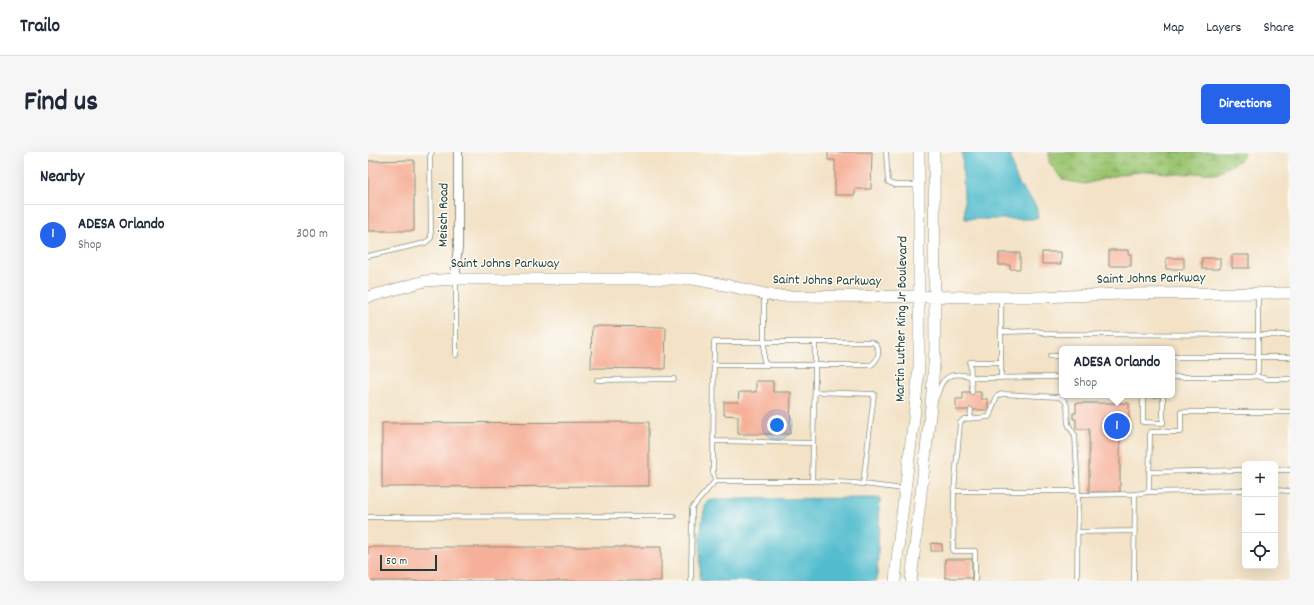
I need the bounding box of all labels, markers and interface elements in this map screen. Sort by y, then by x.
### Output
text: Trailo [20,14,60,41]
text: Map [1163,18,1184,38]
text: Layers [1206,18,1241,38]
text: Share [1263,18,1294,38]
text: Find us [24,84,98,124]
button: Directions [1201,84,1290,124]
text: Nearby [40,166,84,190]
street label: Meisch Road [433,183,455,247]
text: ADESA Orlando [78,214,164,236]
text: 1 [52,225,54,244]
text: 300 m [296,225,328,244]
text: Shop [78,236,101,255]
street label: Martin Luther King Jr Boulevard [891,236,913,402]
street label: Saint Johns Parkway [451,254,560,274]
street label: Saint Johns Parkway [1097,268,1206,290]
street label: Saint Johns Parkway [773,270,882,292]
popup [1059,346,1175,398]
text: ADESA Orlando [1074,352,1160,374]
text: Shop [1074,374,1097,393]
pin: 1 [1104,411,1130,441]
your location [767,415,787,435]
map controls [1242,461,1278,569]
button: + [1242,461,1278,497]
button: − [1242,497,1278,533]
button: locate [1242,533,1278,569]
scale bar [380,553,437,572]
text: 50 m [386,554,407,570]

